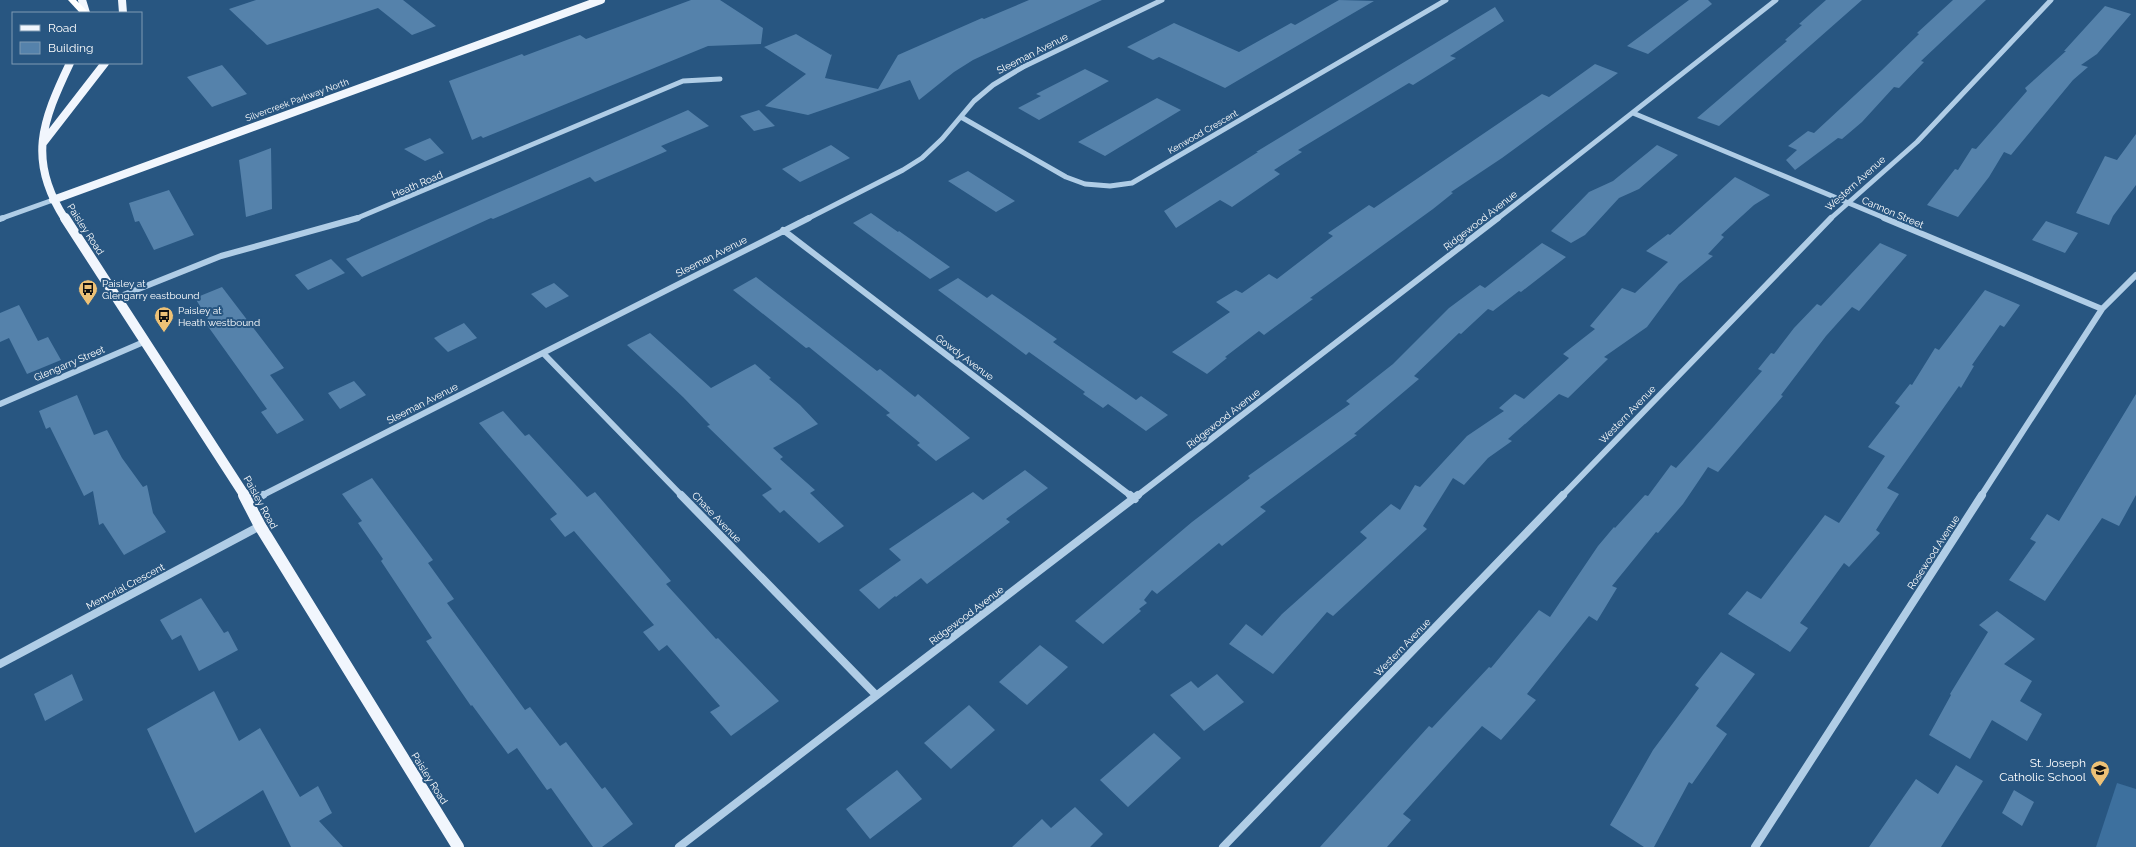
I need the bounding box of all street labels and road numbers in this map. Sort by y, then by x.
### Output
street label: Sleeman Avenue [995,31,1070,76]
street label: Silvercreek Parkway North [244,77,350,123]
street label: Kenwood Crescent [1166,108,1240,156]
street label: Western Avenue [1823,154,1887,213]
street label: Heath Road [390,169,444,200]
street label: Ridgewood Avenue [1441,188,1519,252]
street label: Cannon Street [1860,194,1926,231]
street label: Paisley Road [65,202,106,257]
street label: Sleeman Avenue [674,234,749,279]
street label: Gowdy Avenue [934,332,996,383]
street label: Glengarry Street [32,343,107,383]
street label: Sleeman Avenue [385,381,460,426]
street label: Western Avenue [1597,383,1658,446]
street label: Ridgewood Avenue [1184,386,1262,450]
street label: Paisley Road [242,474,280,531]
street label: Chase Avenue [690,490,744,545]
street label: Rosewood Avenue [1905,513,1962,591]
street label: Memorial Crescent [84,561,167,612]
street label: Ridgewood Avenue [927,584,1006,647]
street label: Western Avenue [1372,616,1433,679]
street label: Paisley Road [409,750,450,806]

